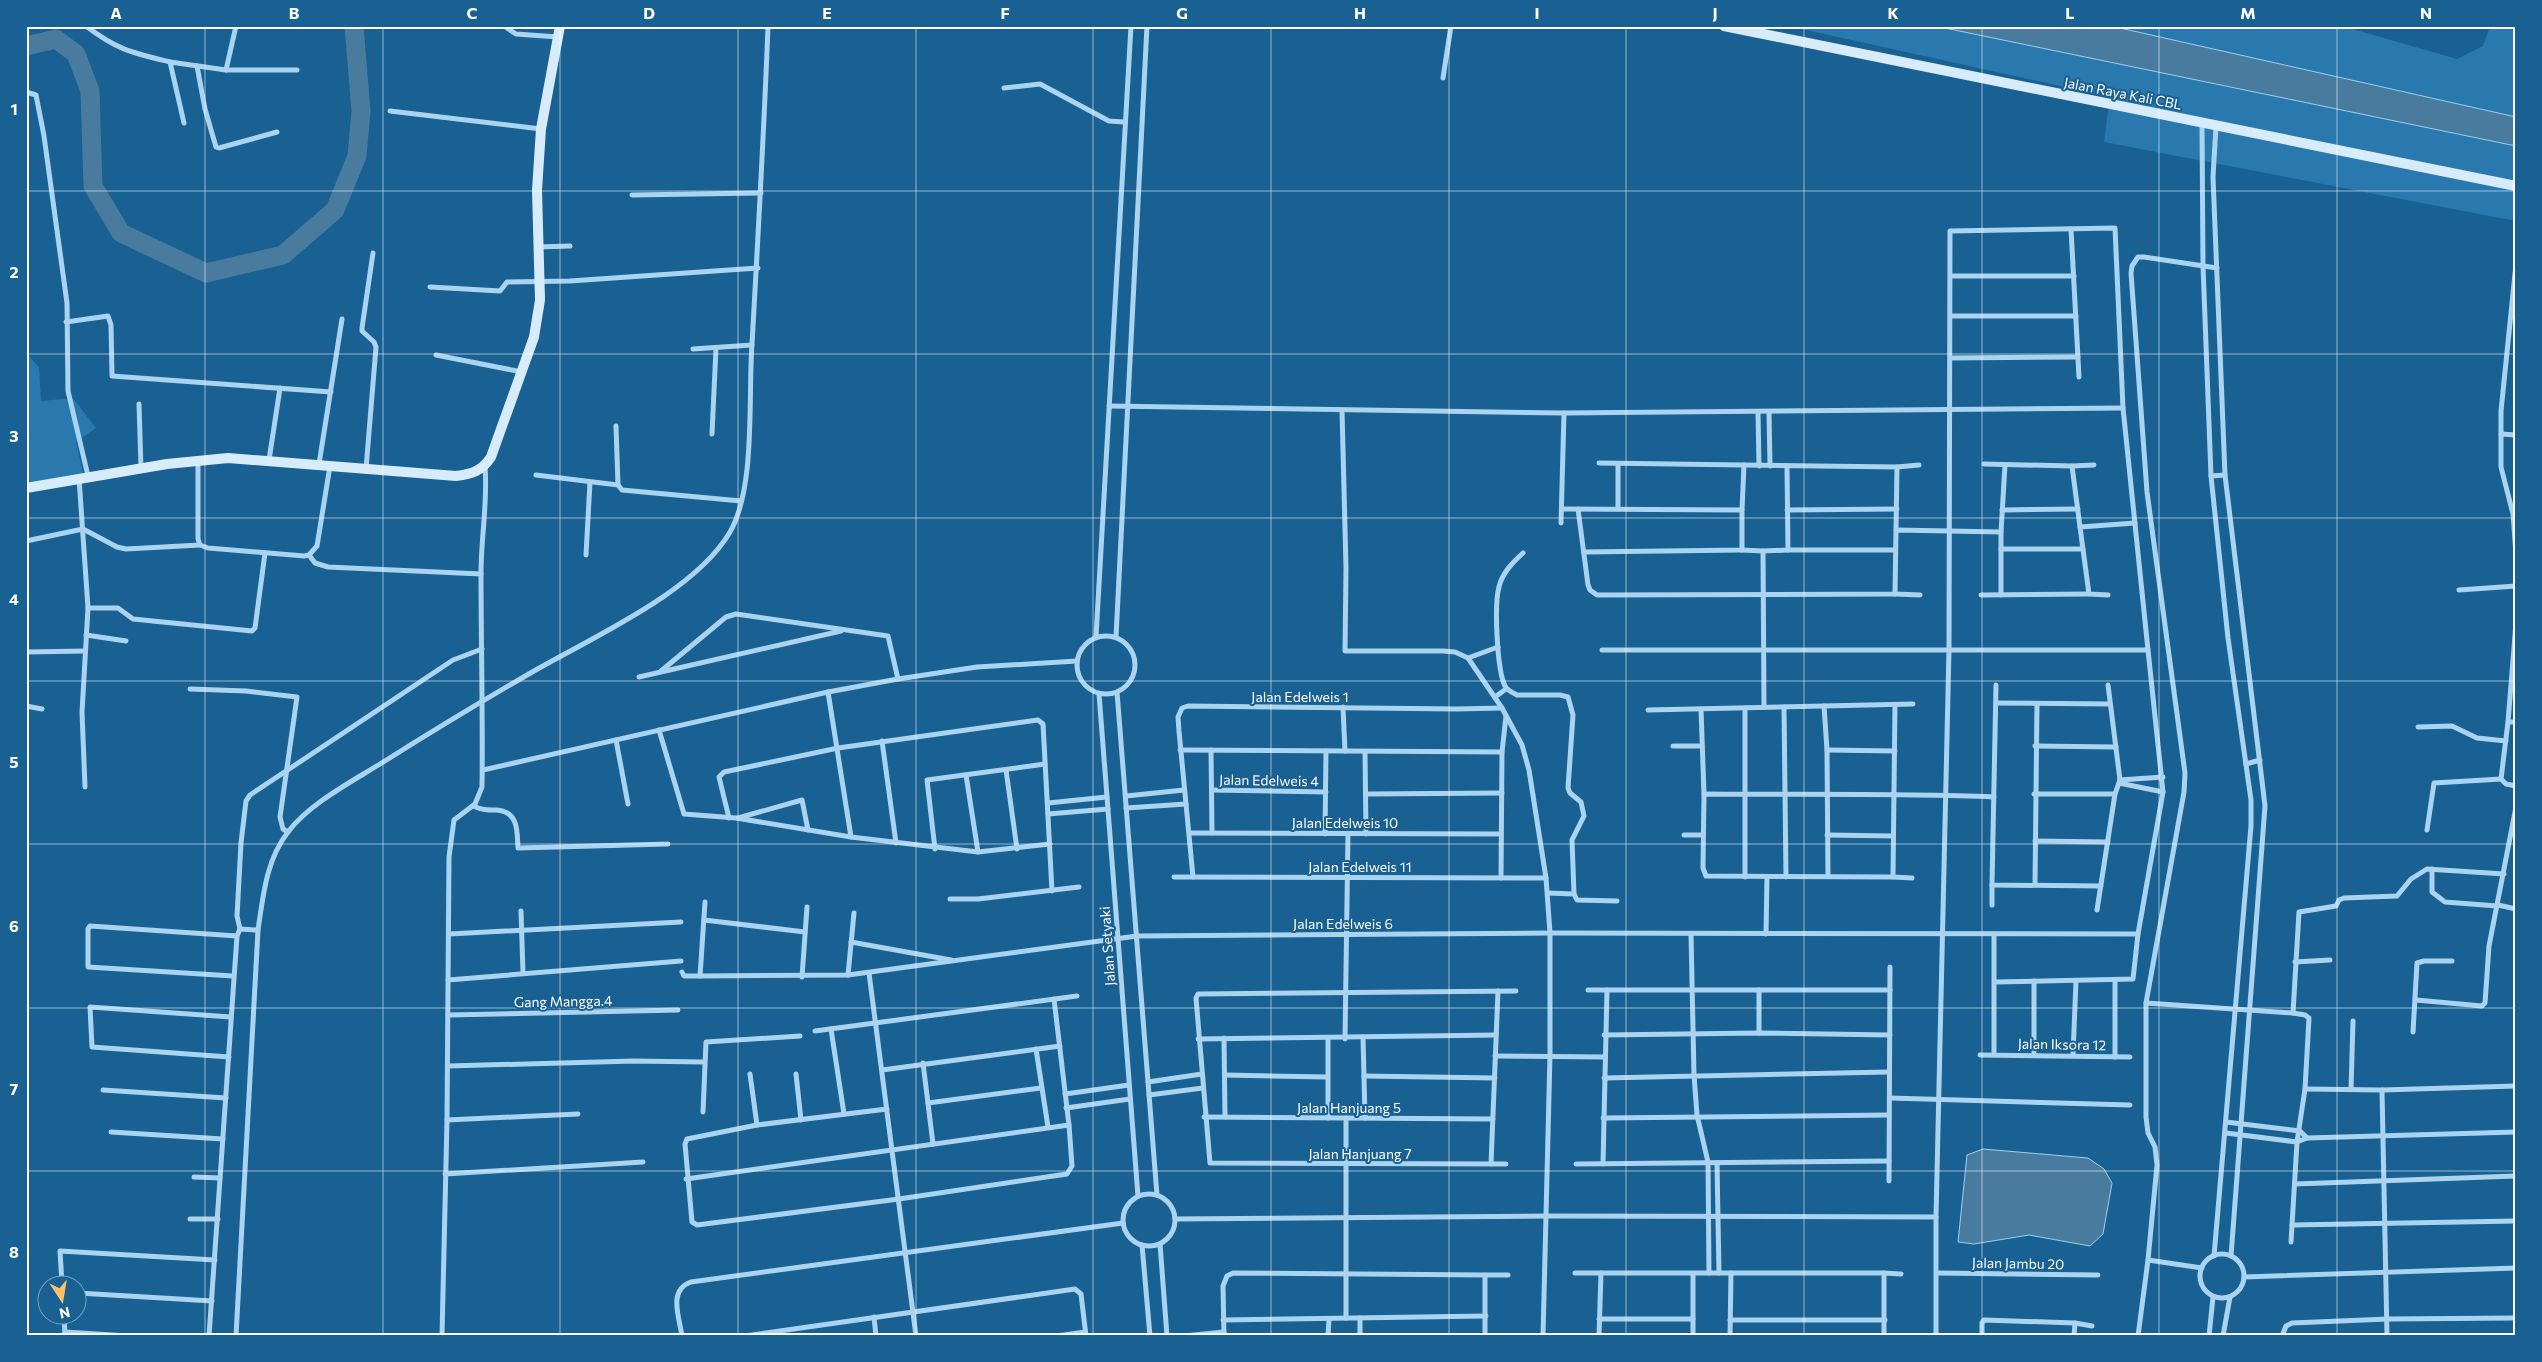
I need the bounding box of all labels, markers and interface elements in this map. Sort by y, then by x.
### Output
text: A [110,3,122,22]
text: B [289,3,300,22]
text: C [467,3,478,22]
text: D [643,3,655,22]
text: E [822,3,832,22]
text: F [1000,3,1010,22]
text: G [1176,3,1188,22]
text: H [1354,3,1366,22]
text: I [1534,3,1540,22]
text: J [1712,3,1718,22]
text: K [1887,3,1899,22]
text: L [2065,3,2075,22]
text: M [2240,3,2256,22]
text: N [2420,3,2432,22]
street label: Jalan Raya Kali CBL [2063,73,2183,113]
text: 1 [10,99,18,118]
text: 2 [9,262,19,281]
text: 3 [9,426,19,445]
text: 4 [9,589,19,608]
street label: Jalan Edelweis 1 [1251,688,1349,705]
text: 5 [9,752,19,771]
street label: Jalan Edelweis 4 [1219,771,1320,789]
street label: Jalan Edelweis 10 [1292,814,1398,831]
street label: Jalan Edelweis 11 [1308,858,1412,875]
street label: Jalan Setyaki [1096,906,1118,986]
street label: Jalan Edelweis 6 [1293,915,1393,932]
text: 6 [9,916,19,935]
street label: Gang Mangga.4 [514,992,613,1010]
street label: Jalan Iksora 12 [2018,1035,2107,1053]
text: 7 [10,1079,19,1098]
street label: Jalan Hanjuang 5 [1297,1099,1401,1116]
street label: Jalan Hanjuang 7 [1308,1145,1412,1162]
text: 8 [9,1242,19,1261]
street label: Jalan Jambu 20 [1972,1254,2064,1272]
north arrow [38,1274,88,1324]
text: N [58,1304,72,1323]

